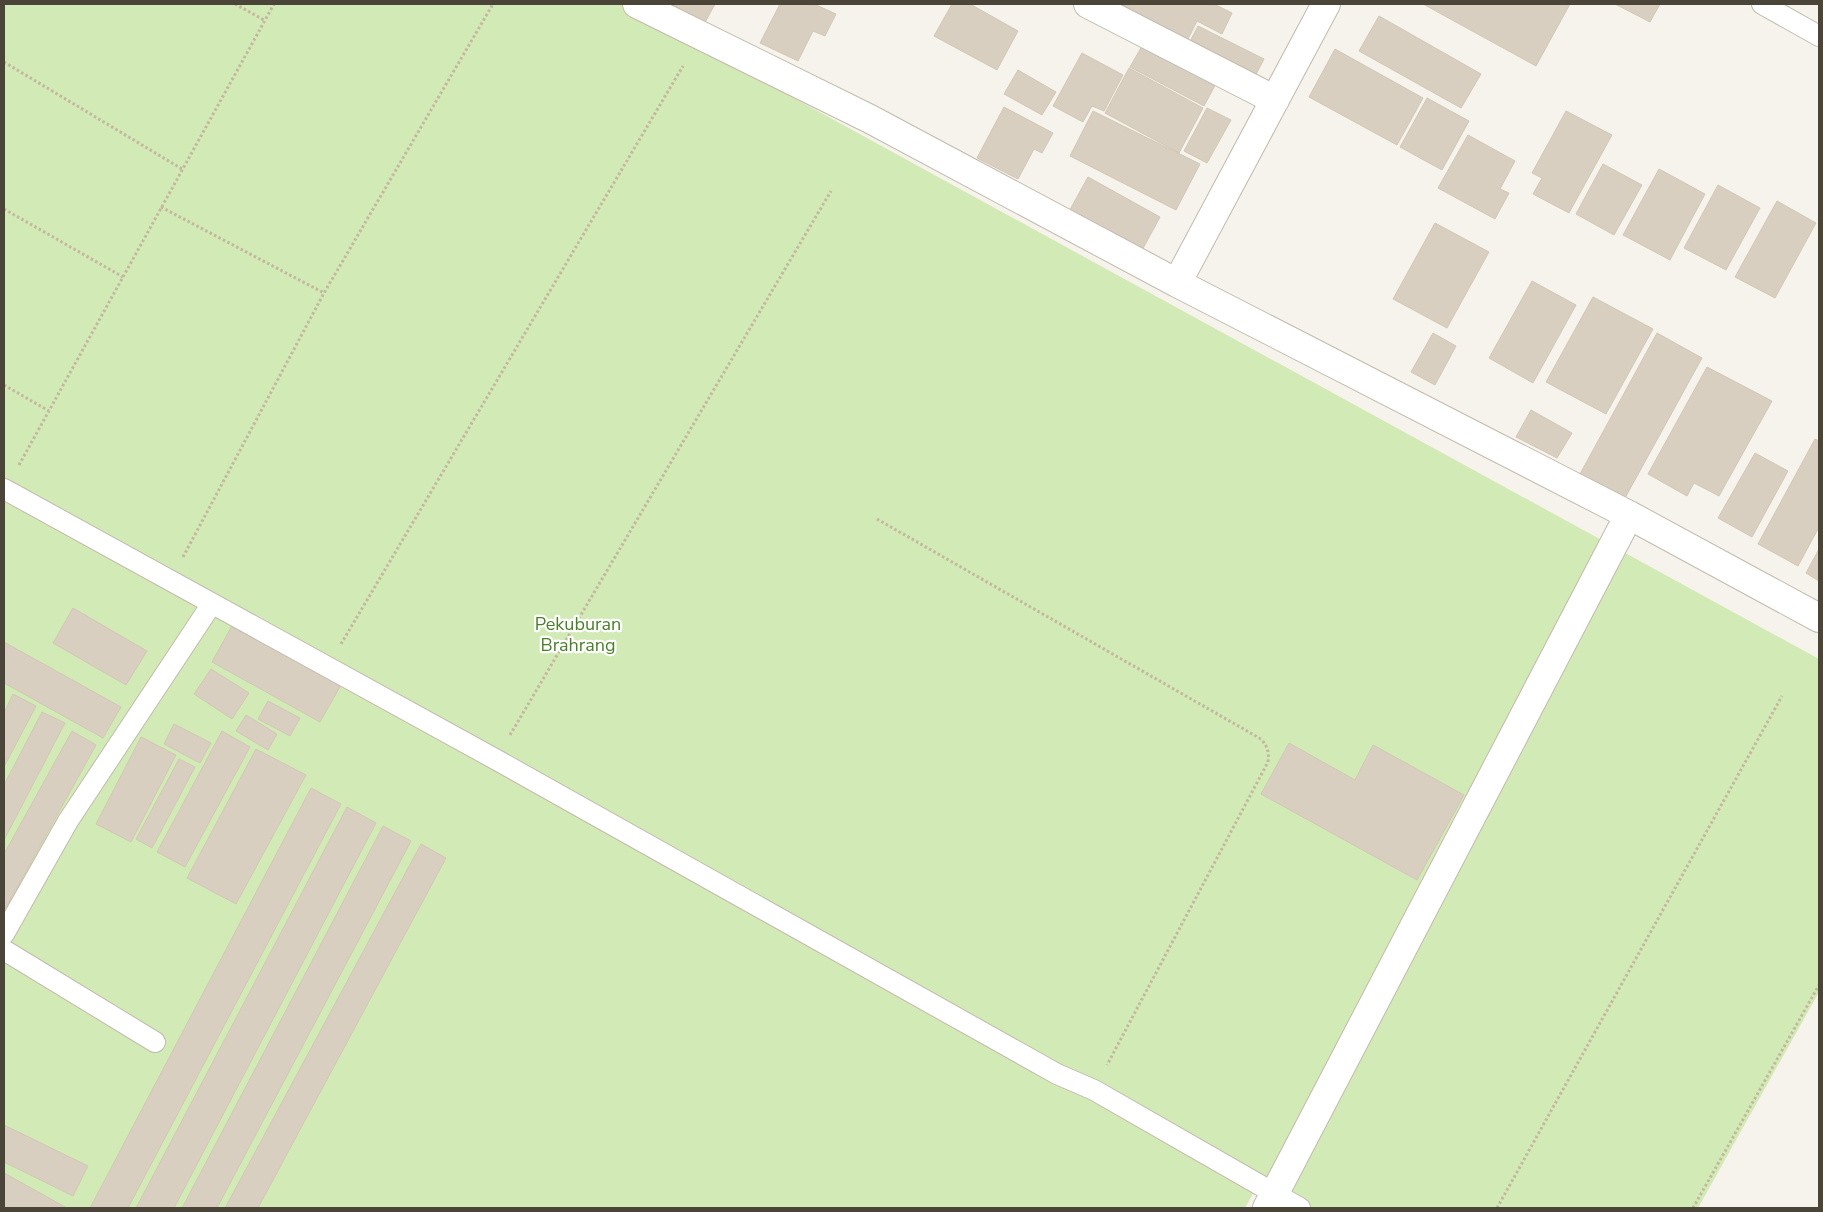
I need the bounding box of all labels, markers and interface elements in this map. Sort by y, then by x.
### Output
park label: Pekuburan Brahrang [535,612,621,657]

